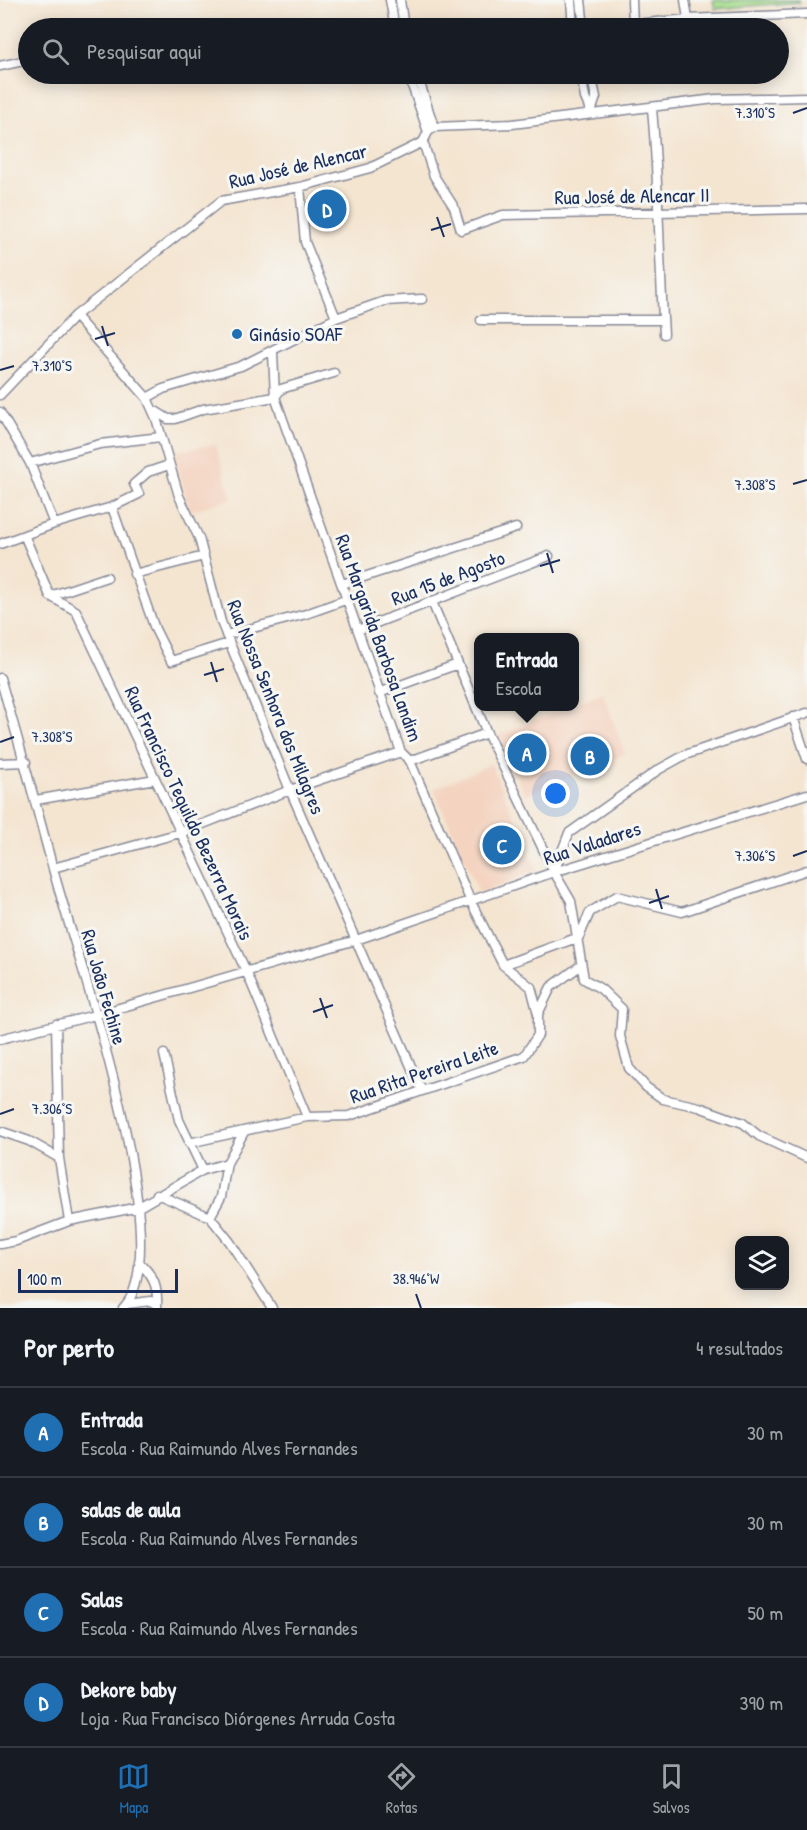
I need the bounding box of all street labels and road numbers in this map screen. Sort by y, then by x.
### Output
street label: Rua José de Alencar [226,136,370,195]
street label: Rua José de Alencar II [554,181,710,210]
street label: Rua Margarida Barbosa Landim [329,531,430,745]
street label: Rua 15 de Agosto [387,544,508,612]
street label: Rua Nossa Senhora dos Milagres [221,596,332,818]
street label: Rua Francisco Tequildo Bezerra Morais [119,682,260,944]
street label: Rua Valadares [540,814,644,871]
street label: Rua João Fechine [75,926,134,1048]
street label: Rua Rita Pereira Leite [346,1034,502,1110]

